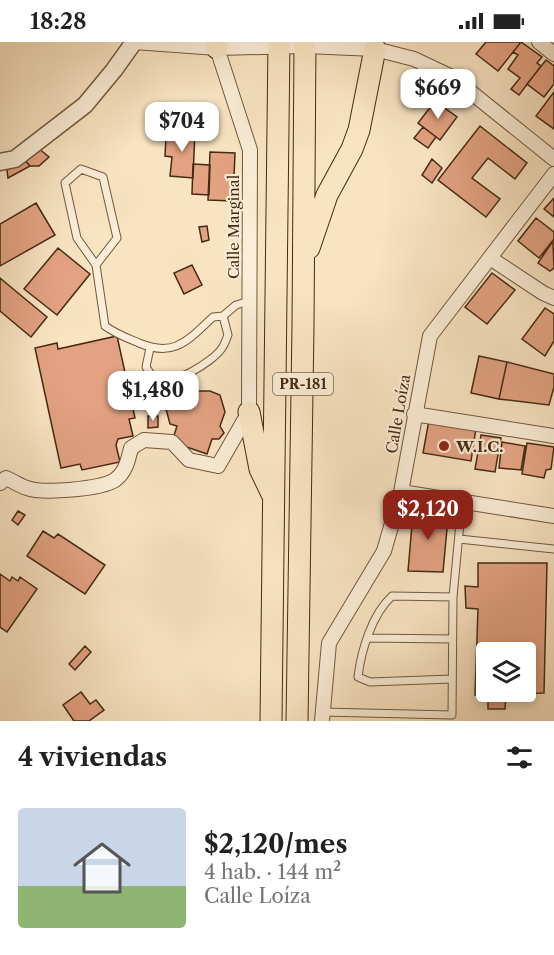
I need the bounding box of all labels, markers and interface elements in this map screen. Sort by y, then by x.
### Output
text: 18:28 [30,8,87,35]
pin: $669 [402,69,474,120]
text: $669 [414,76,462,100]
pin: $704 [146,102,218,153]
text: $704 [159,109,205,133]
street label: Calle Marginal [224,174,243,279]
pin: $1,480 [104,371,202,422]
road number: PR-181 [273,373,333,395]
street label: Calle Loíza [382,373,414,455]
text: $1,480 [122,378,184,402]
place label: W.I.C. [455,437,503,456]
marker: W.I.C. [437,439,451,453]
pin: $2,120 [379,490,477,541]
text: $2,120 [397,497,459,521]
map controls [476,642,536,702]
button: layers [476,642,536,702]
text: 4 viviendas [18,741,167,773]
icon: filters [503,741,536,774]
text: $2,120/mes [204,828,347,860]
icon: home [66,832,138,904]
text: 4 hab. · 144 m² [204,860,341,884]
text: Calle Loíza [204,884,311,908]

